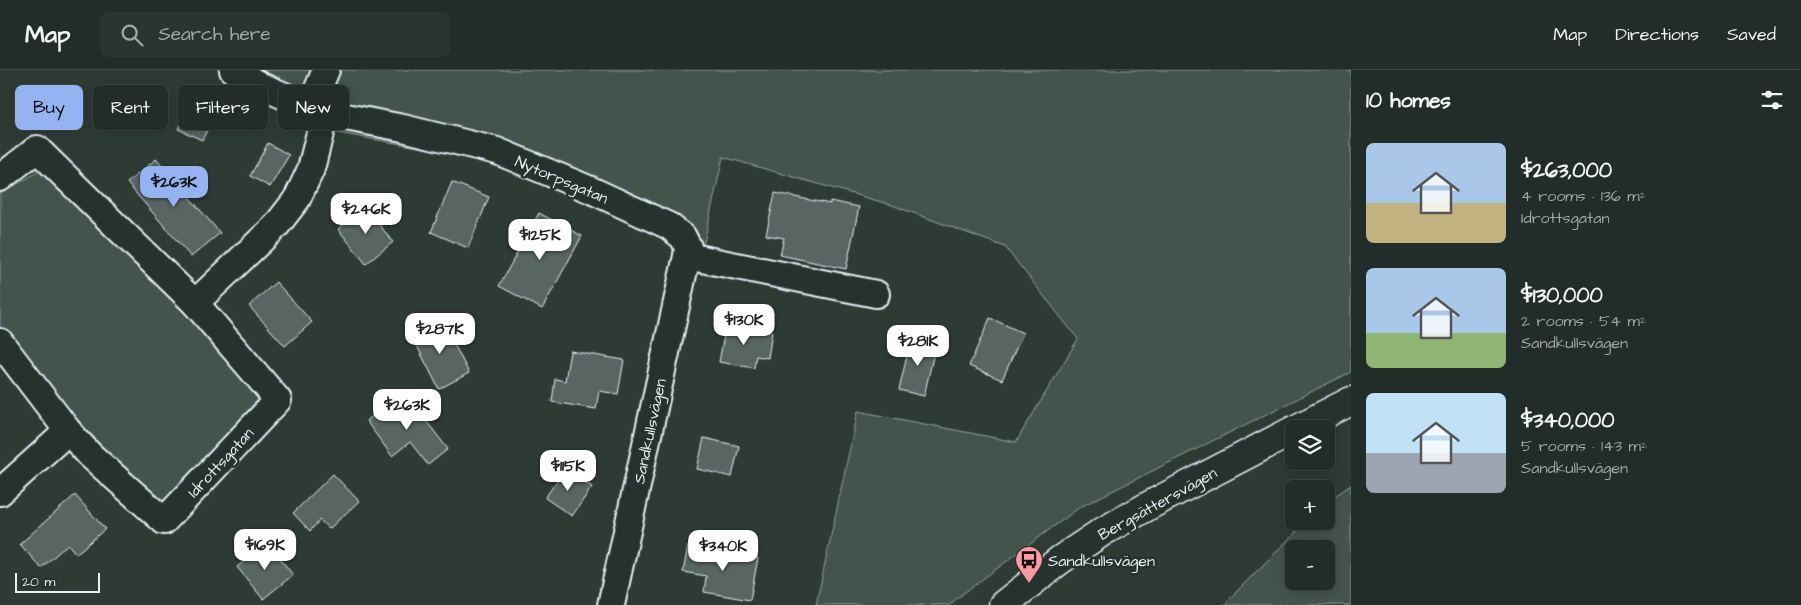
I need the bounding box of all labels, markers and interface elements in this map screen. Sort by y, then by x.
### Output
search box [100,12,450,57]
text: Map [25,18,70,52]
icon: search [118,21,146,49]
text: Search here [158,21,271,48]
text: Map [1553,22,1587,47]
text: Directions [1615,22,1699,47]
text: Saved [1727,22,1776,47]
chip: Buy [15,85,83,130]
chip: Rent [93,85,168,130]
chip: Filters [178,85,268,130]
chip: New [278,85,349,130]
text: 10 homes [1366,86,1451,115]
icon: filters [1758,86,1786,114]
street label: Nytorpsgatan [511,150,611,210]
text: $263,000 [1521,156,1612,185]
icon: home [1406,163,1466,223]
pin: $263K [139,166,209,208]
text: $263K [151,171,197,193]
text: 4 rooms · 136 m² [1521,185,1646,207]
pin: $246K [331,192,401,235]
text: $246K [342,198,390,220]
text: Idrottsgatan [1521,207,1609,229]
pin: $125K [505,218,575,261]
text: $125K [519,224,561,246]
text: $130,000 [1521,281,1603,310]
icon: home [1406,288,1466,348]
pin: $130K [709,304,779,346]
text: $130K [725,309,763,331]
text: 2 rooms · 54 m² [1521,310,1646,332]
pin: $287K [405,312,475,355]
text: $287K [416,318,464,340]
pin: $281K [883,324,953,367]
text: $281K [898,330,938,352]
text: Sandkullsvägen [1521,332,1628,354]
street label: Sandkullsvägen [628,377,673,486]
pin: $263K [372,388,442,431]
text: $263K [384,394,430,416]
text: $340,000 [1521,406,1614,435]
icon: home [1406,413,1466,473]
map controls [1285,420,1335,590]
button: layers [1285,420,1335,470]
street label: Idrottsgatan [183,423,260,503]
text: 5 rooms · 143 m² [1521,435,1647,457]
pin: $115K [533,450,603,492]
text: $115K [551,455,585,477]
text: Sandkullsvägen [1521,457,1628,479]
street label: Bergsättersvägen [1094,462,1221,547]
button: + [1285,480,1335,530]
pin: $169K [230,528,300,571]
pin: $340K [688,530,758,572]
text: $169K [245,534,285,556]
text: $340K [699,535,747,557]
button: − [1285,540,1335,590]
bus stop icon: Sandkullsvägen [1014,545,1044,584]
place label: Sandkullsvägen [1048,550,1155,573]
scale bar [15,570,100,593]
text: 20 m [22,572,55,592]

